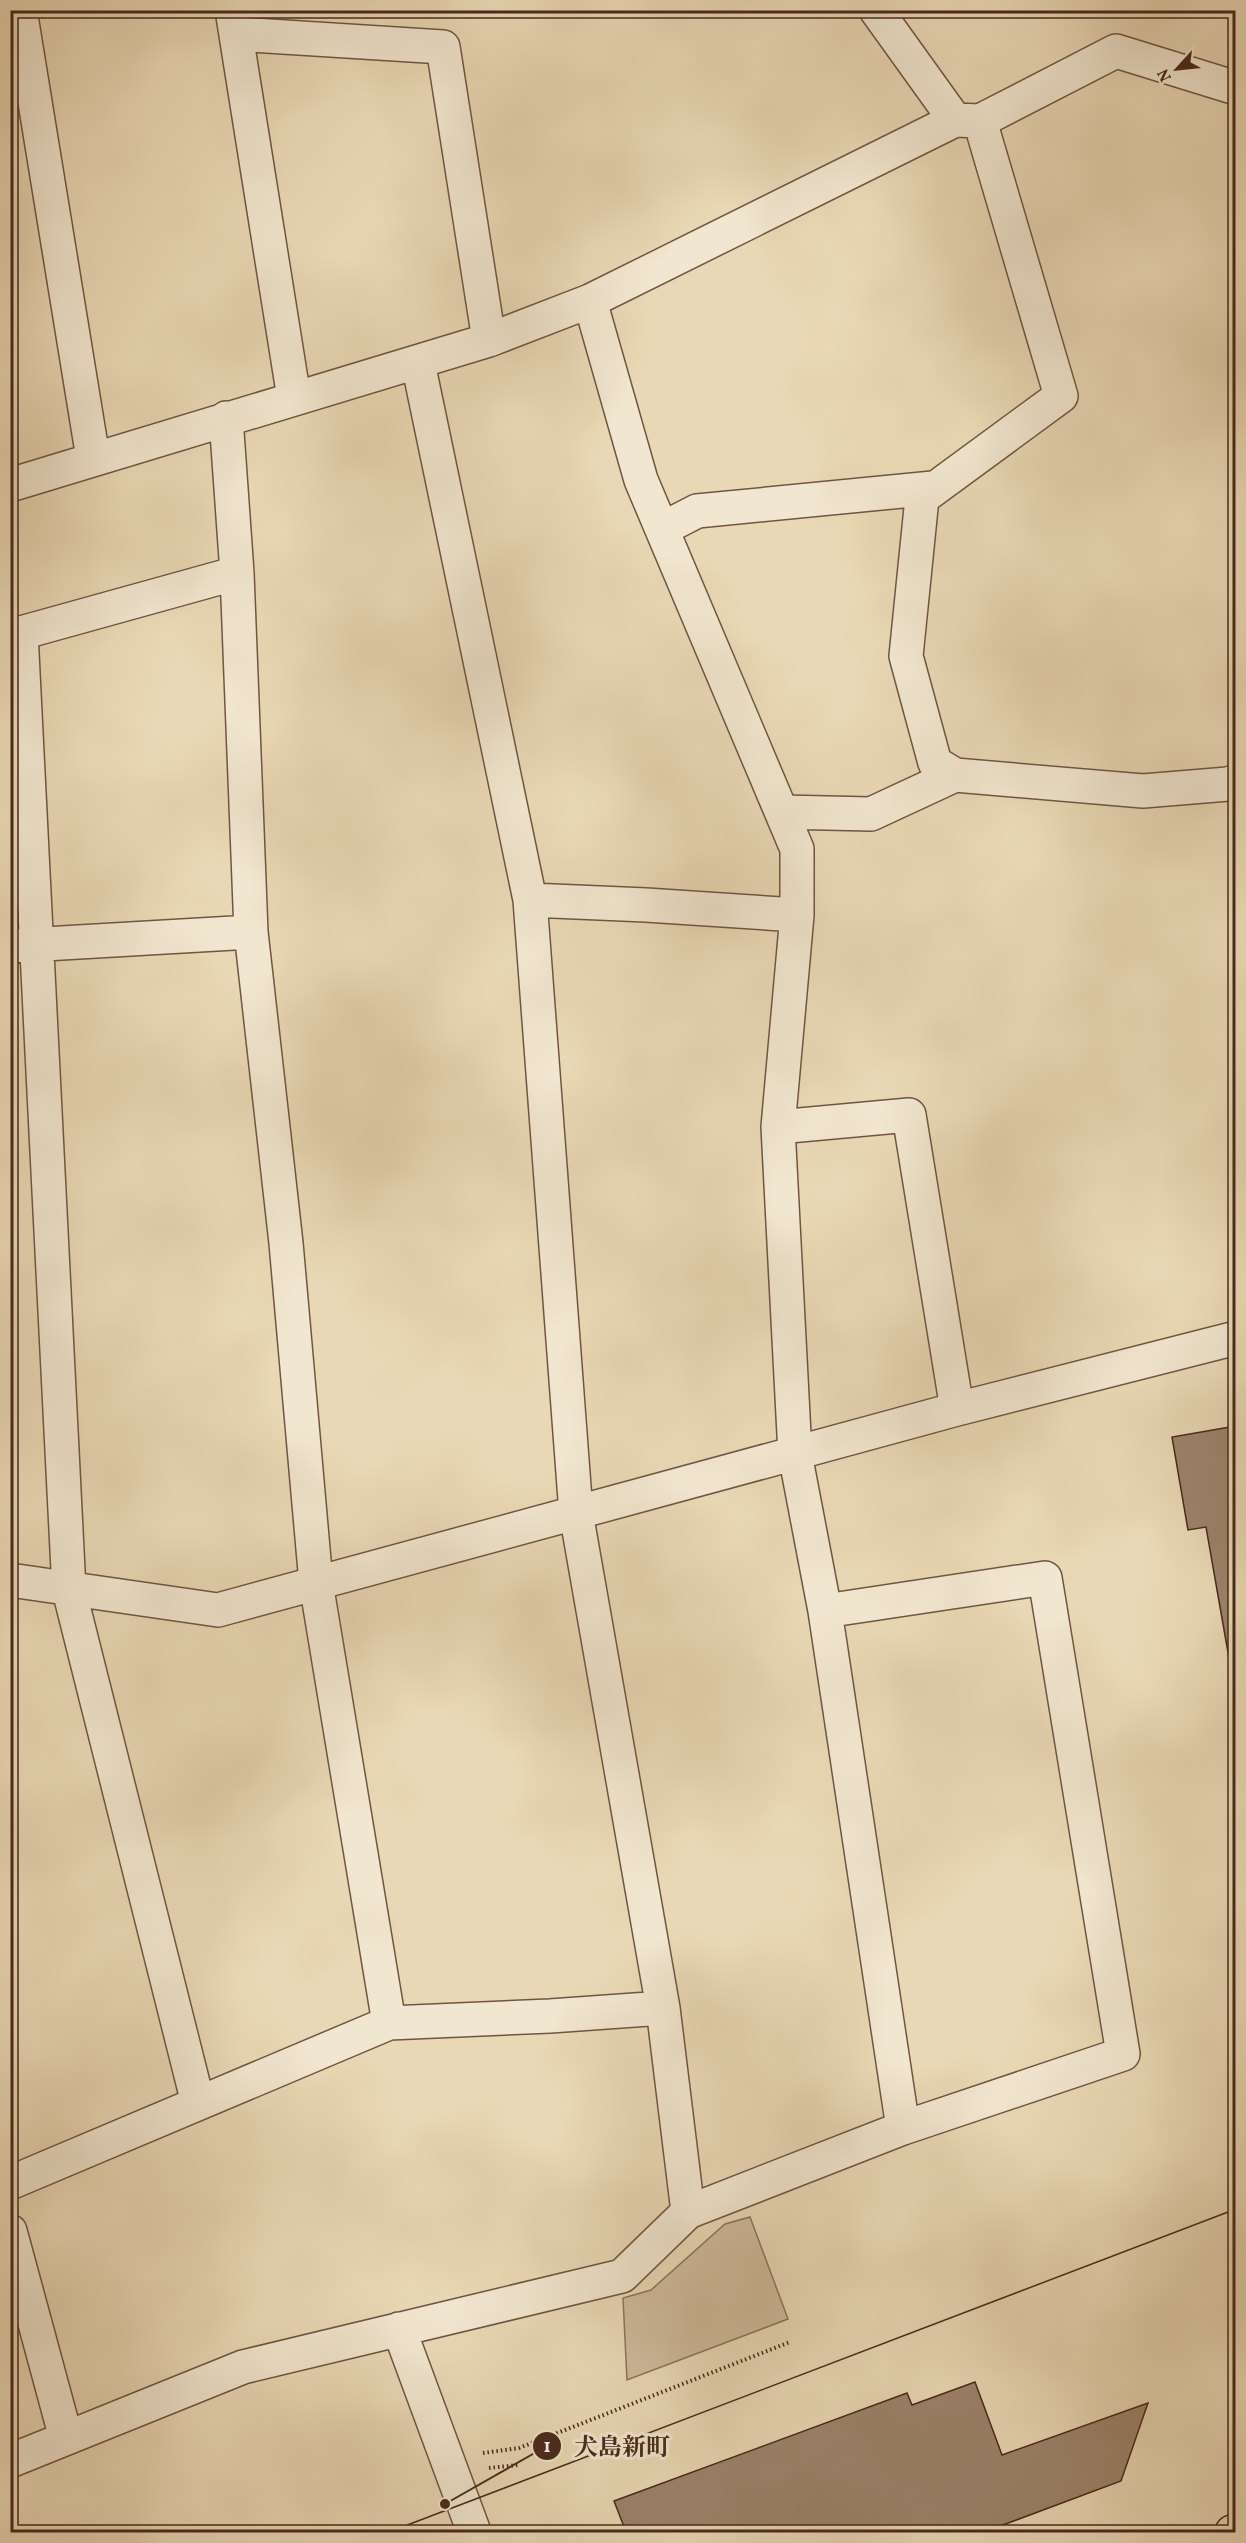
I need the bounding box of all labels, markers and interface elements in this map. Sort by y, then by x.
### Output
north arrow [1147,39,1207,99]
text: N [1153,64,1178,85]
callout: 犬島新町 [532,2425,682,2467]
text: 犬島新町 [574,2432,670,2466]
text: 1 [543,2435,551,2460]

